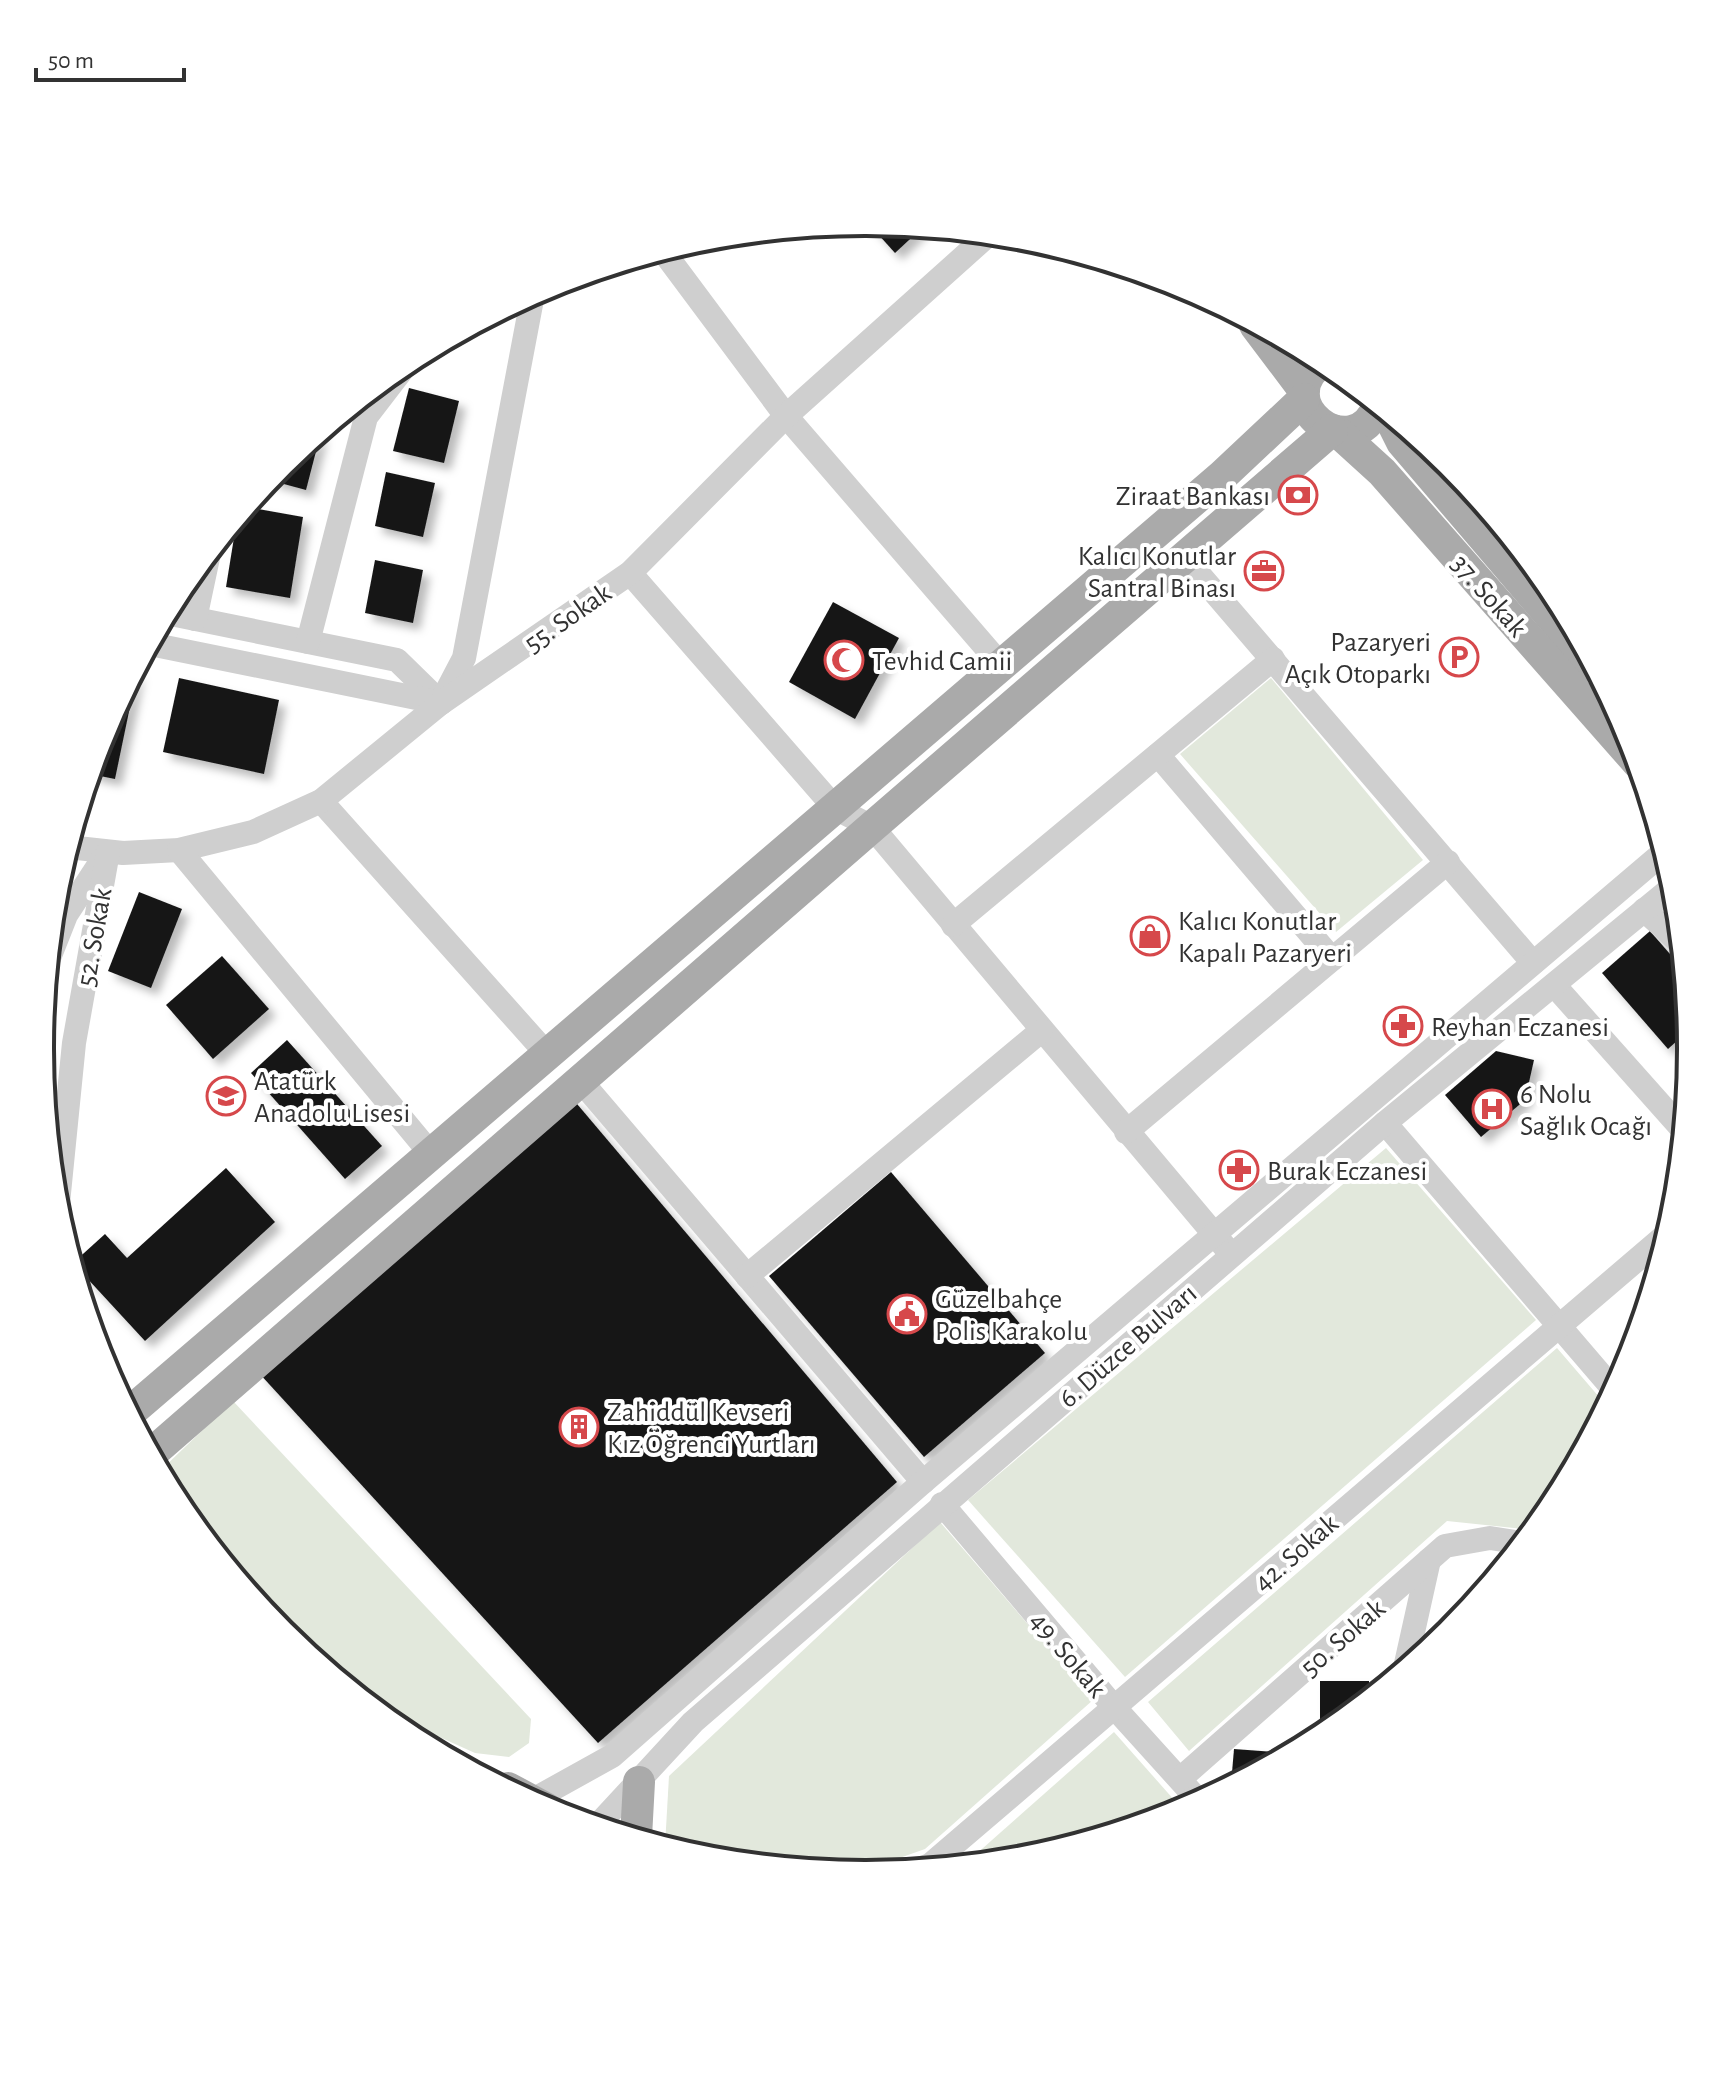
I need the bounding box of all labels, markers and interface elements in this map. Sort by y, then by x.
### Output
scale bar [36,32,184,82]
text: 50 m [48,49,94,73]
bank icon: Ziraat Bankası [1277,474,1319,516]
place label: Ziraat Bankası [1116,483,1270,511]
place label: Kalıcı Konutlar Santral Binası [1078,543,1236,603]
office icon: Kalıcı Konutlar Santral Binası [1243,550,1285,592]
street label: 37. Sokak [1446,550,1532,643]
street label: 55. Sokak [520,579,617,658]
place label: Pazaryeri Açık Otoparkı [1285,629,1431,689]
parking icon: Pazaryeri Açık Otoparkı [1438,636,1480,678]
mosque icon: Tevhid Camii [823,639,865,681]
place label: Tevhid Camii [872,648,1012,676]
street label: 52. Sokak [73,886,117,989]
place label: Kalıcı Konutlar Kapalı Pazaryeri [1178,908,1352,968]
shop icon: Kalıcı Konutlar Kapalı Pazaryeri [1129,915,1171,957]
pharmacy icon: Reyhan Eczanesi [1382,1005,1424,1047]
place label: Reyhan Eczanesi [1431,1014,1609,1042]
place label: Atatürk Anadolu Lisesi [254,1068,410,1128]
school or university icon: Atatürk Anadolu Lisesi [205,1075,247,1117]
place label: 6 Nolu Sağlık Ocağı [1520,1081,1652,1141]
hospital icon: 6 Nolu Sağlık Ocağı [1471,1088,1513,1130]
pharmacy icon: Burak Eczanesi [1218,1149,1260,1191]
place label: Burak Eczanesi [1267,1158,1427,1186]
street label: 6. Düzce Bulvarı [1054,1279,1202,1414]
place label: Güzelbahçe Polis Karakolu [935,1286,1087,1346]
public building icon: Güzelbahçe Polis Karakolu [886,1293,928,1335]
place label: Zahiddül Kevseri Kız Öğrenci Yurtları [607,1399,816,1459]
building icon: Zahiddül Kevseri Kız Öğrenci Yurtları [558,1406,600,1448]
street label: 42. Sokak [1249,1509,1344,1597]
street label: 50. Sokak [1296,1594,1391,1682]
street label: 49. Sokak [1024,1607,1111,1704]

